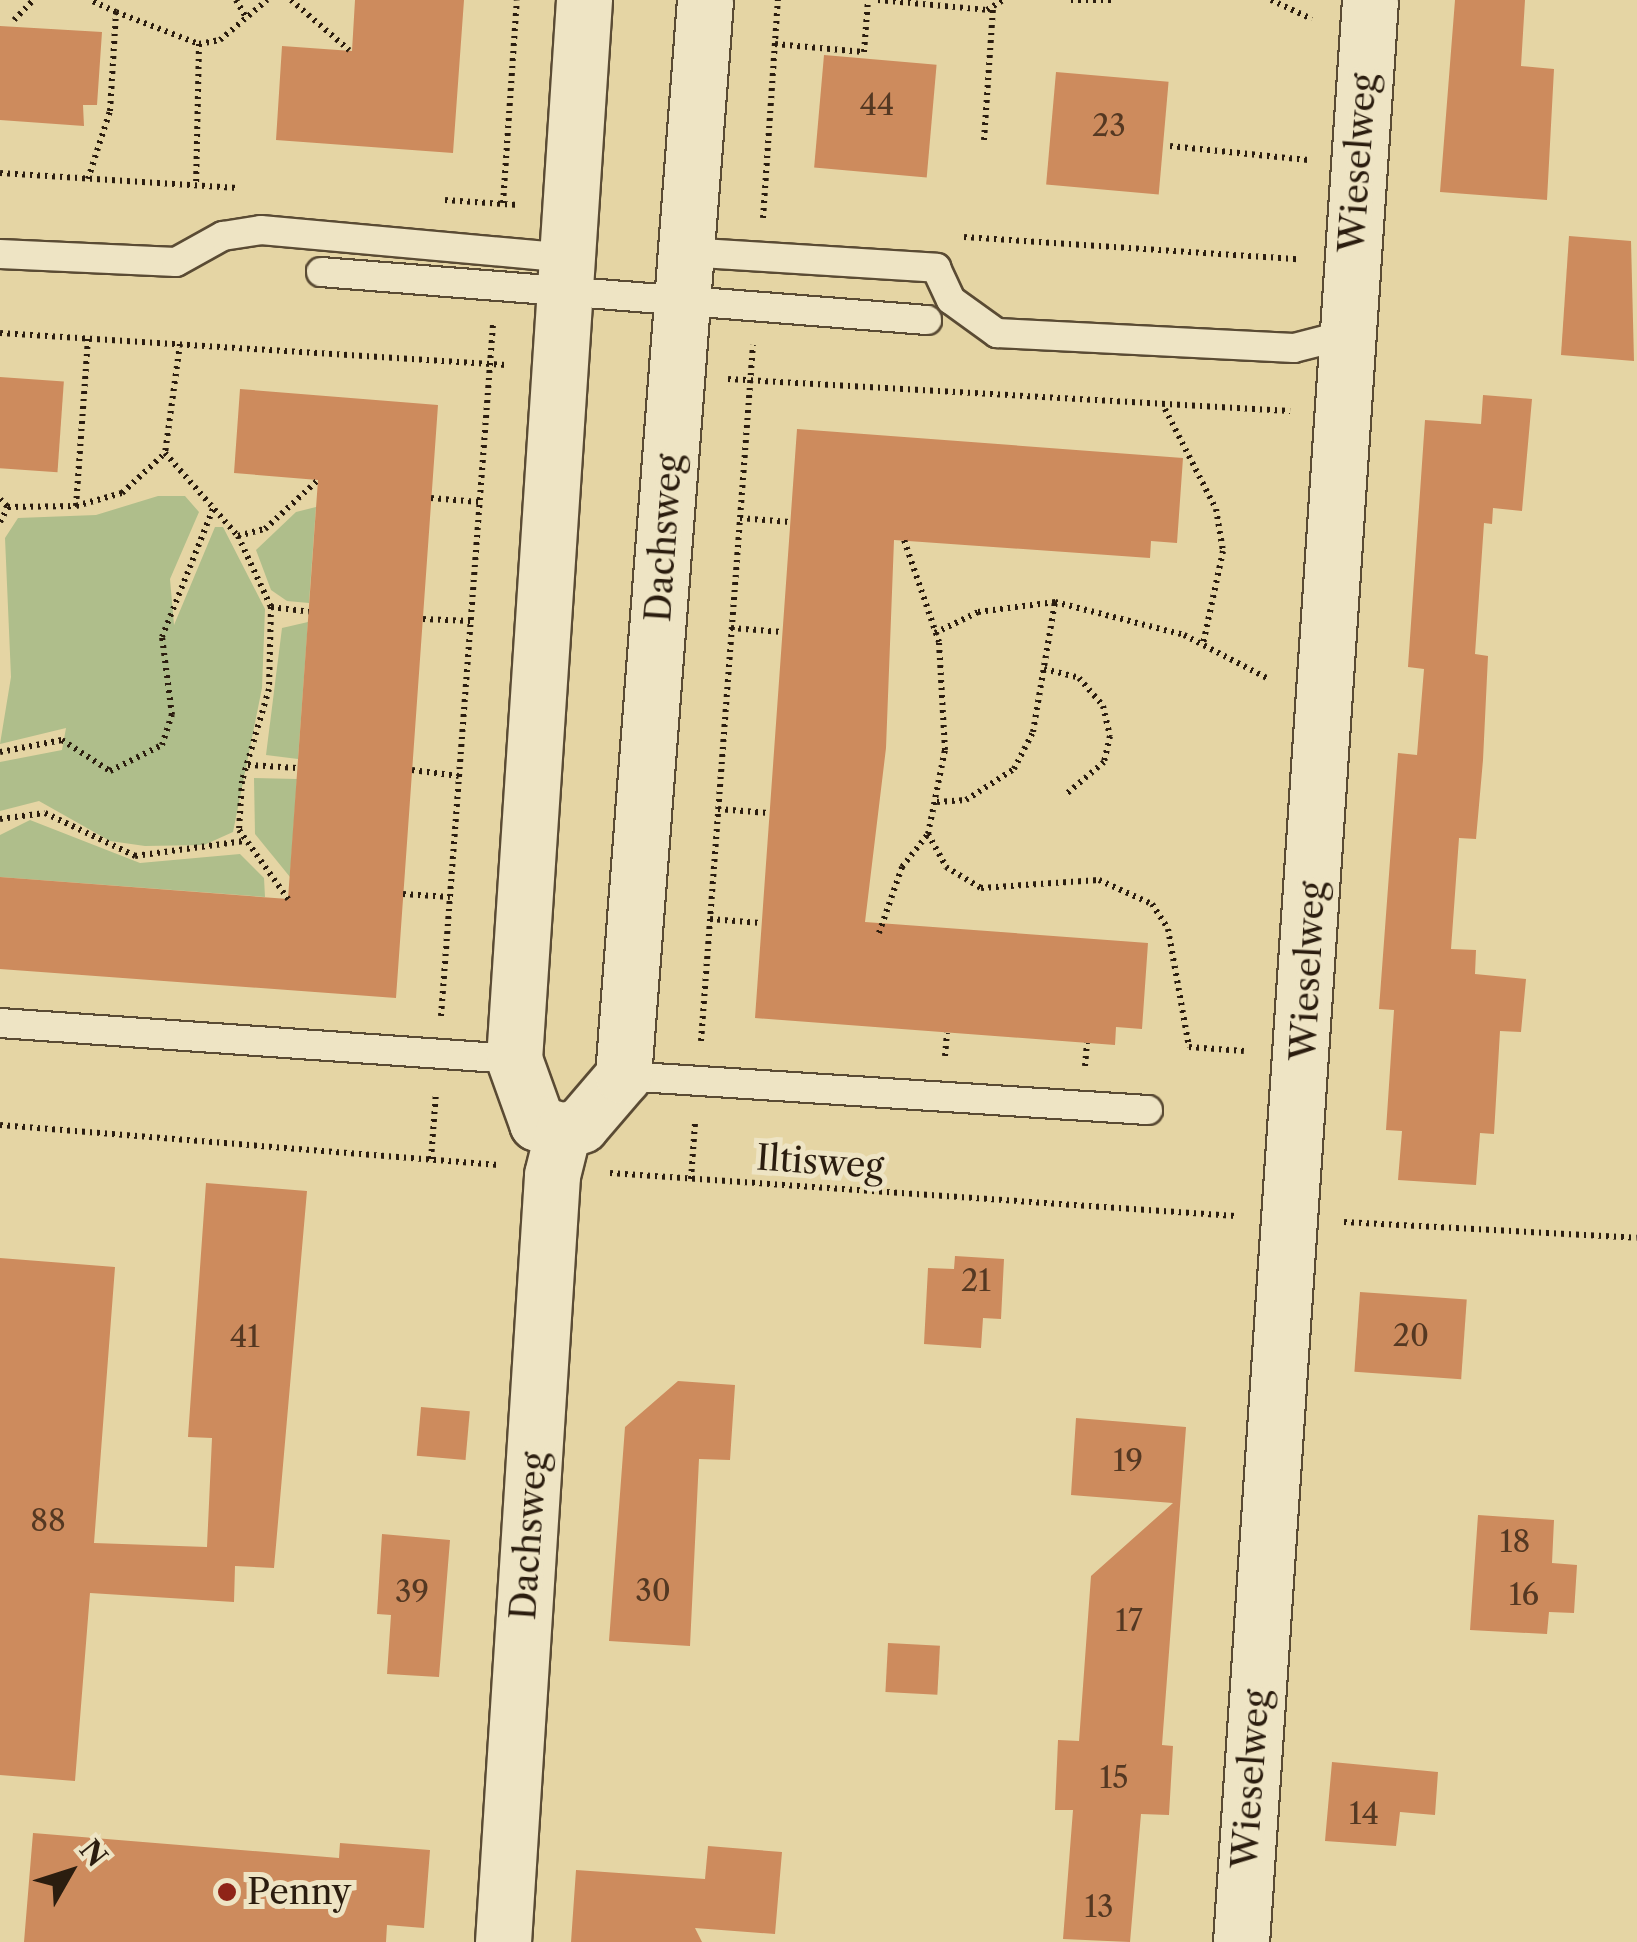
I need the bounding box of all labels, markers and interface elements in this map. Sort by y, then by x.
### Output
street label: Wieselweg [1331,72,1385,254]
house number: 44 [860,87,894,123]
house number: 23 [1092,108,1126,144]
street label: Dachsweg [637,453,691,623]
street label: Wieselweg [1282,880,1334,1062]
street label: Iltisweg [755,1137,885,1187]
house number: 21 [961,1263,991,1299]
house number: 20 [1393,1318,1429,1354]
house number: 41 [230,1319,260,1355]
house number: 19 [1113,1443,1143,1479]
street label: Dachsweg [502,1451,556,1621]
house number: 88 [30,1503,66,1539]
house number: 18 [1500,1524,1530,1560]
house number: 30 [635,1573,671,1609]
house number: 39 [395,1574,429,1610]
house number: 16 [1509,1577,1539,1613]
house number: 17 [1115,1603,1143,1639]
street label: Wieselweg [1224,1688,1278,1870]
house number: 15 [1100,1760,1128,1796]
house number: 14 [1349,1796,1379,1832]
north arrow [20,1822,120,1922]
text: N [72,1833,114,1873]
place label: Penny [247,1871,351,1913]
marker: Penny [216,1881,238,1903]
house number: 13 [1084,1889,1114,1925]

